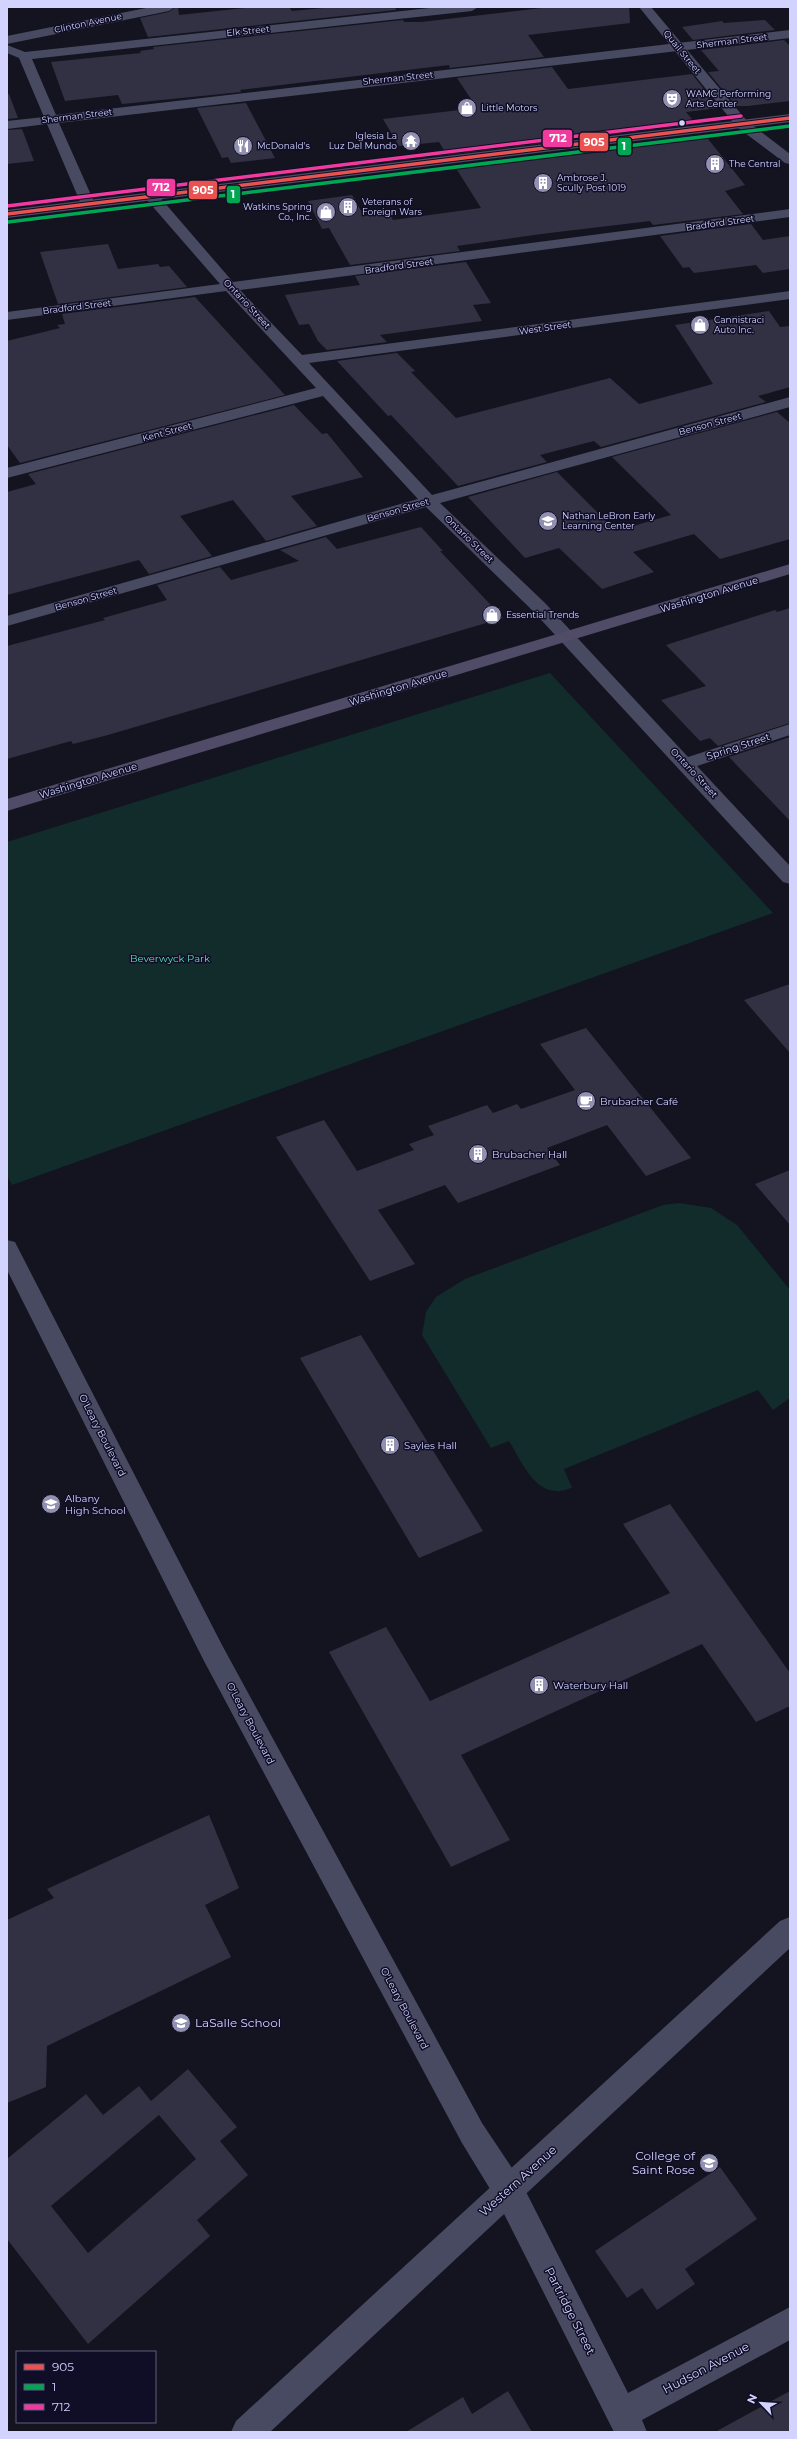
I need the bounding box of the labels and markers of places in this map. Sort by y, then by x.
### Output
theatre icon: WAMC Performing Arts Center [661,88,683,110]
place label: WAMC Performing Arts Center [686,88,771,109]
shop icon: Little Motors [456,97,478,119]
place label: Little Motors [481,102,538,113]
unlabelled marker [677,118,687,128]
place label: Iglesia La Luz Del Mundo [329,130,397,151]
temple icon: Iglesia La Luz Del Mundo [400,130,422,152]
restaurant icon: McDonald's [232,135,254,157]
place label: McDonald's [257,140,310,151]
building icon: The Central [704,153,726,175]
place label: The Central [729,158,780,169]
building icon: Ambrose J. Scully Post 1019 [532,172,554,194]
place label: Ambrose J. Scully Post 1019 [557,172,627,193]
building icon: Veterans of Foreign Wars [337,196,359,218]
place label: Veterans of Foreign Wars [362,196,423,217]
place label: Watkins Spring Co., Inc. [243,201,312,222]
shop icon: Watkins Spring Co., Inc. [315,201,337,223]
shop icon: Cannistraci Auto Inc. [689,314,711,336]
place label: Cannistraci Auto Inc. [714,314,764,335]
school or university icon: Nathan LeBron Early Learning Center [537,510,559,532]
place label: Nathan LeBron Early Learning Center [562,510,655,531]
shop icon: Essential Trends [481,604,503,626]
place label: Essential Trends [506,609,580,620]
cafe icon: Brubacher Café [575,1090,597,1112]
place label: Brubacher Café [600,1095,678,1108]
building icon: Brubacher Hall [467,1143,489,1165]
place label: Brubacher Hall [492,1148,567,1161]
building icon: Sayles Hall [379,1434,401,1456]
place label: Sayles Hall [404,1439,457,1452]
place label: Albany High School [65,1492,126,1517]
school or university icon: Albany High School [40,1493,62,1515]
building icon: Waterbury Hall [528,1674,550,1696]
place label: Waterbury Hall [553,1679,628,1692]
school or university icon: LaSalle School [170,2012,192,2034]
place label: LaSalle School [195,2015,281,2030]
place label: College of Saint Rose [632,2148,696,2177]
school or university icon: College of Saint Rose [698,2152,720,2174]

